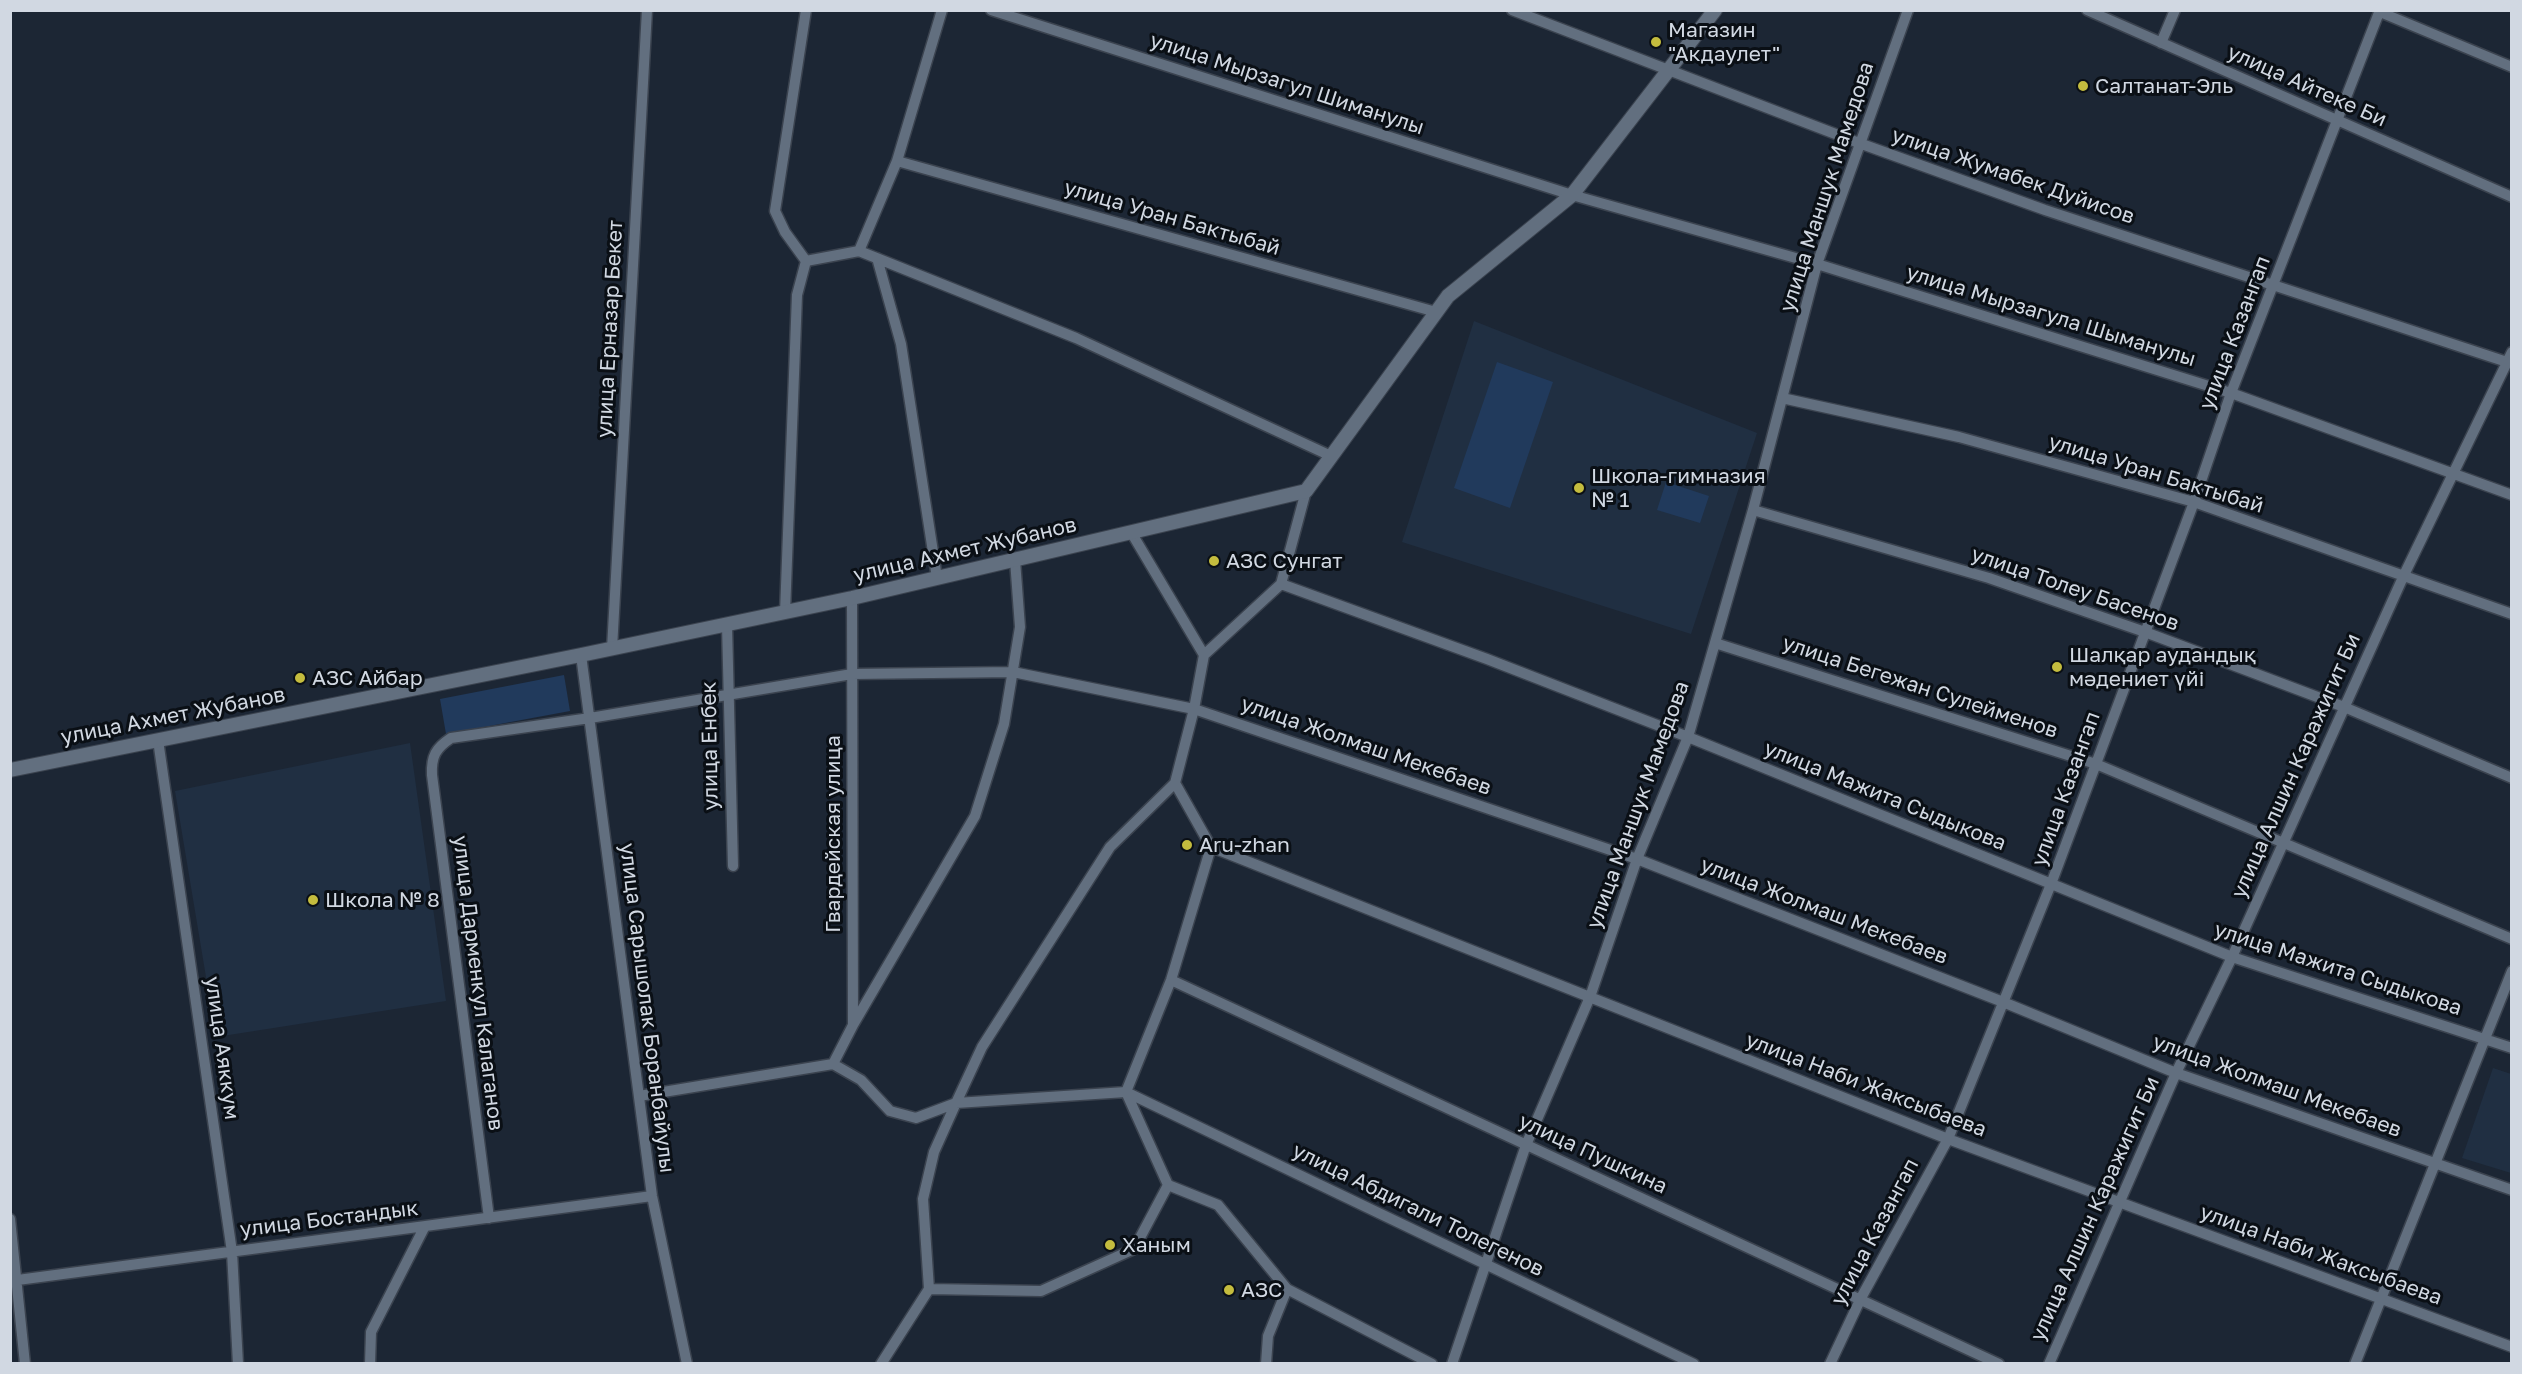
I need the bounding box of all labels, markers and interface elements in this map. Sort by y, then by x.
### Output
place label: Магазин "Акдаулет" [1668,17,1780,67]
street label: улица Мырзагул Шиманулы [1147,28,1427,140]
marker: Магазин "Акдаулет" [1649,35,1663,49]
street label: улица Айтеке Би [2223,40,2391,132]
street label: улица Маншук Мамедова [1775,59,1879,315]
place label: Салтанат-Эль [2095,73,2233,99]
marker: Салтанат-Эль [2076,79,2090,93]
street label: улица Жумабек Дуйисов [1888,123,2138,229]
street label: улица Уран Бактыбай [1061,175,1283,261]
street label: улица Ерназар Бекет [592,219,628,439]
street label: улица Казангап [2194,253,2276,413]
street label: улица Мырзагула Шыманулы [1903,260,2199,372]
street label: улица Уран Бактыбай [2045,429,2267,519]
place label: Школа-гимназия № 1 [1591,463,1766,513]
marker: Школа-гимназия № 1 [1572,481,1586,495]
street label: улица Ахмет Жубанов [851,512,1079,588]
street label: улица Толеу Басенов [1968,542,2182,636]
place label: АЗС Сунгат [1226,548,1342,574]
marker: АЗС Сунгат [1207,554,1221,568]
street label: улица Бегежан Сулейменов [1779,630,2061,744]
street label: улица Алшин Каражигит Би [2226,630,2366,902]
place label: Шалқар аудандық мәдениет үйі [2069,642,2256,692]
marker: Шалқар аудандық мәдениет үйі [2050,660,2064,674]
place label: АЗС Айбар [312,665,423,691]
marker: АЗС Айбар [293,671,307,685]
street label: улица Маншук Мамедова [1581,678,1695,932]
street label: улица Енбек [696,681,724,811]
street label: улица Ахмет Жубанов [59,682,287,750]
street label: улица Жолмаш Мекебаев [1238,691,1494,801]
street label: улица Казангап [2026,708,2106,870]
street label: Гвардейская улица [820,735,846,933]
street label: улица Мажита Сыдыкова [1760,736,2010,856]
place label: Aru-zhan [1199,832,1290,858]
street label: улица Дарменкул Калаганов [447,834,509,1132]
marker: Aru-zhan [1180,838,1194,852]
street label: улица Сарышолак Боранбайулы [614,842,680,1174]
street label: улица Жолмаш Мекебаев [1697,852,1951,970]
place label: Школа № 8 [325,887,440,913]
marker: Школа № 8 [306,893,320,907]
street label: улица Мажита Сыдыкова [2211,917,2465,1021]
street label: улица Аяккум [199,975,245,1121]
street label: улица Наби Жаксыбаева [1742,1027,1990,1143]
street label: улица Жолмаш Мекебаев [2149,1029,2405,1143]
street label: улица Алшин Каражигит Би [2025,1073,2165,1345]
street label: улица Пушкина [1515,1109,1671,1199]
street label: улица Абдигали Толегенов [1288,1138,1548,1282]
street label: улица Казангап [1826,1154,1924,1310]
street label: улица Бостандык [238,1196,420,1242]
street label: улица Наби Жаксыбаева [2197,1199,2445,1311]
place label: Ханым [1122,1232,1191,1258]
marker: Ханым [1103,1238,1117,1252]
place label: АЗС [1241,1277,1282,1303]
marker: АЗС [1222,1283,1236,1297]

